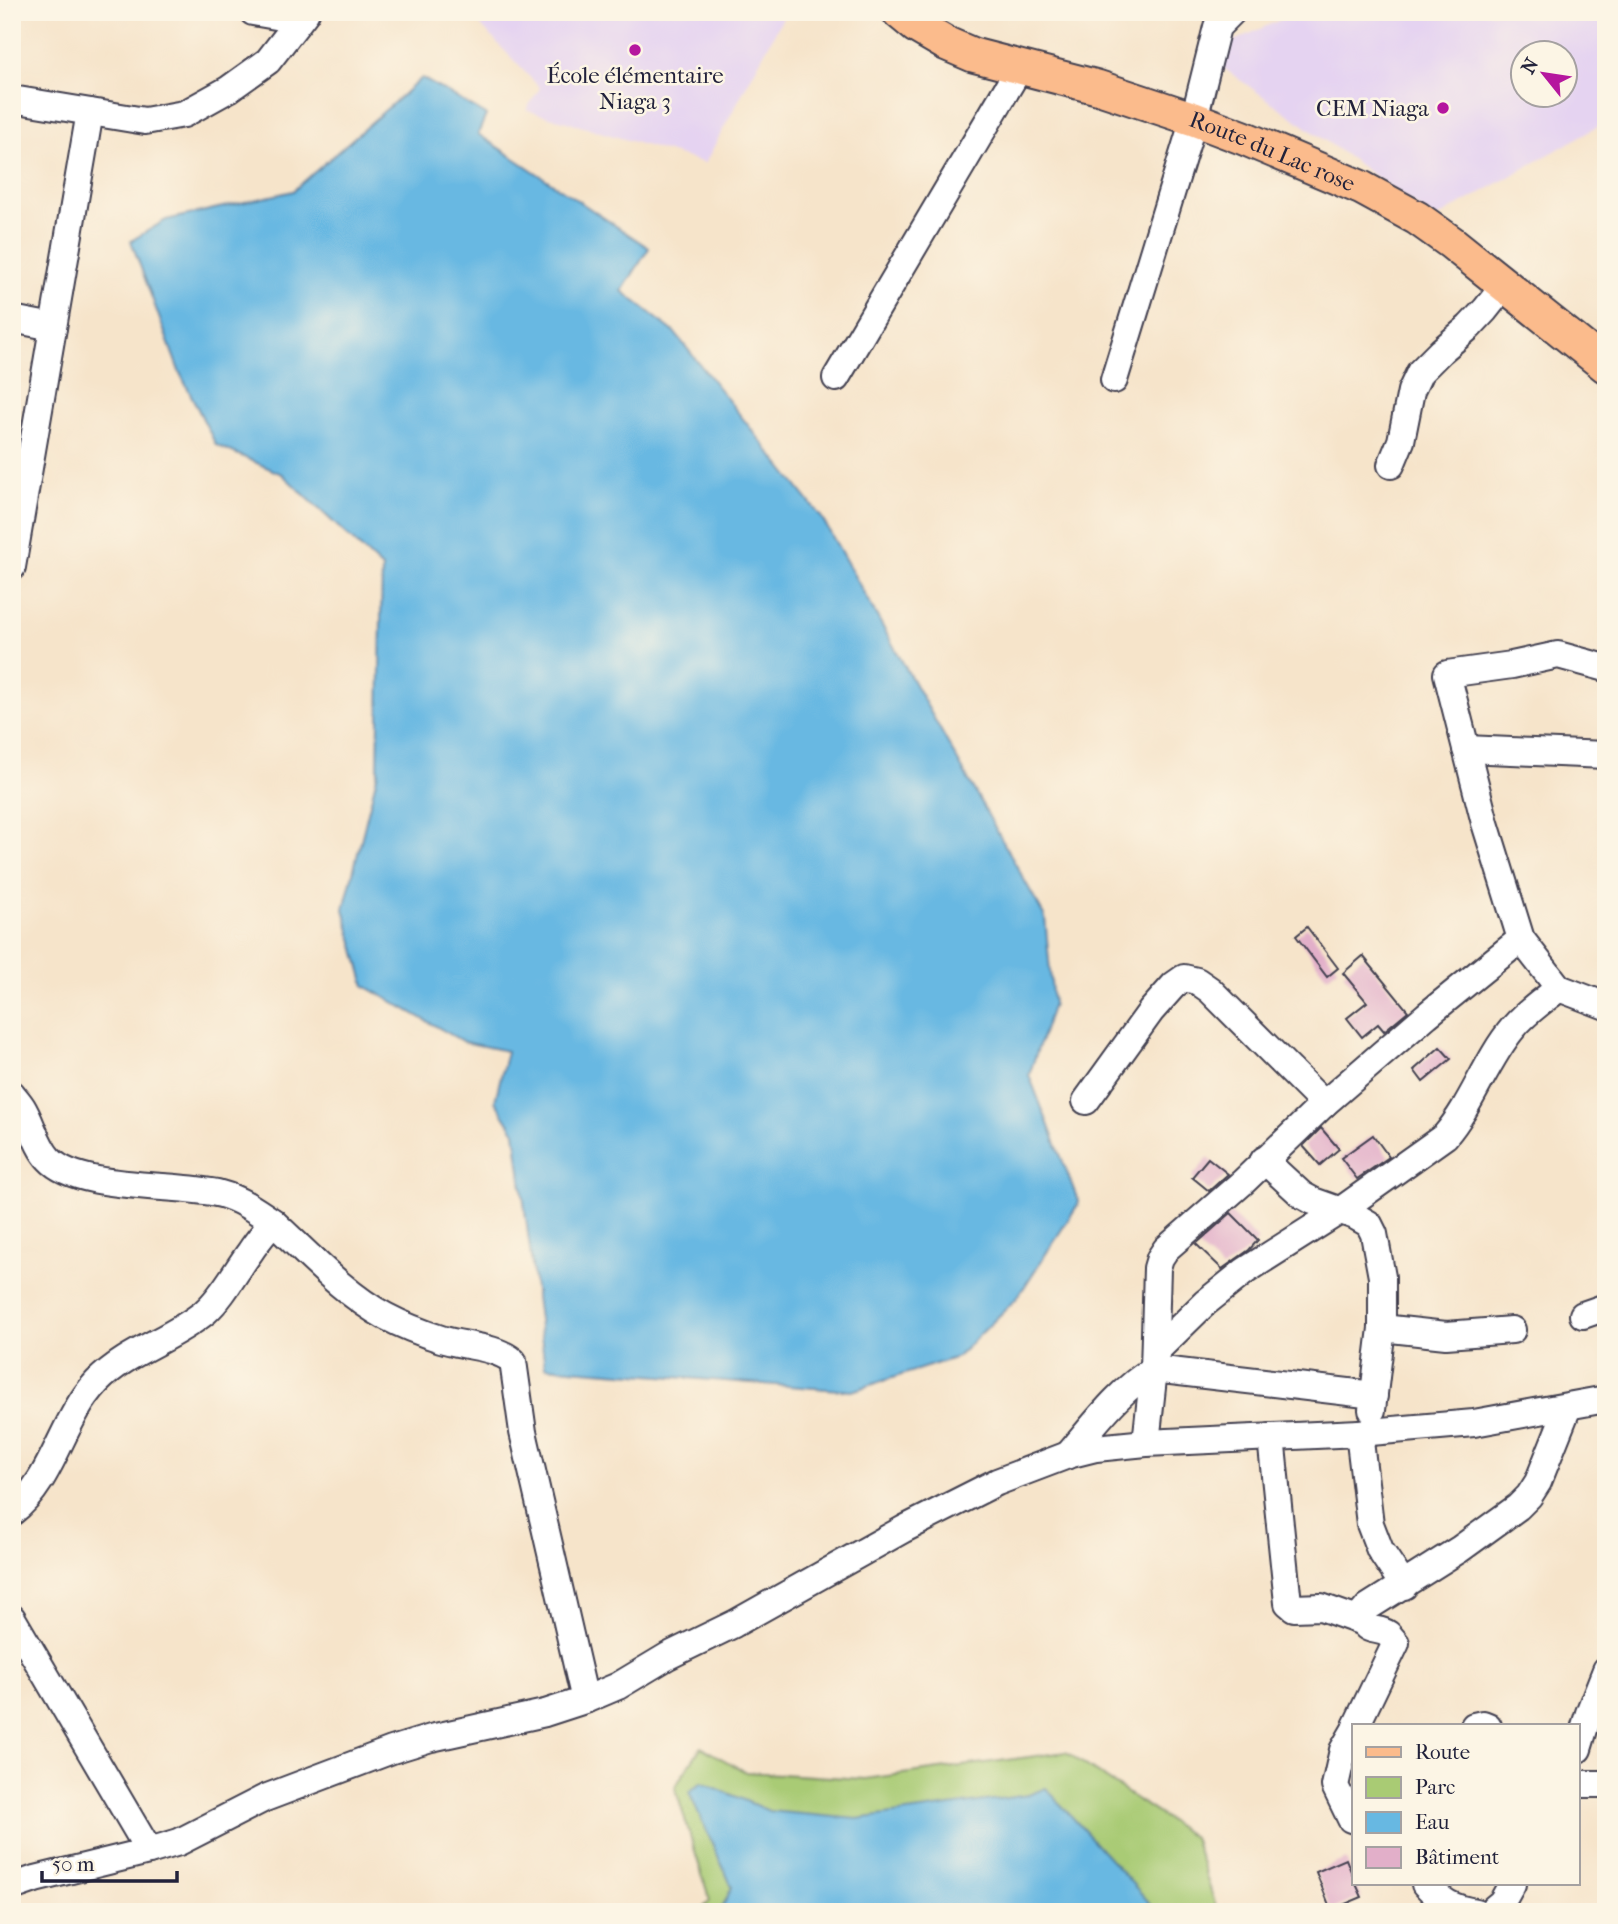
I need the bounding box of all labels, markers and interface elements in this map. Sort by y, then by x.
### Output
north arrow [1510,38,1580,108]
marker: École élémentaire Niaga 3 [627,42,643,58]
text: N [1517,54,1544,78]
place label: École élémentaire Niaga 3 [546,62,724,115]
place label: CEM Niaga [1316,95,1429,122]
marker: CEM Niaga [1435,100,1451,116]
street label: Route du Lac rose [1186,105,1359,197]
legend [1352,1724,1580,1885]
text: Route [1415,1740,1470,1764]
text: Parc [1415,1775,1455,1799]
text: Eau [1415,1810,1449,1834]
scale bar [42,1840,177,1884]
text: Bâtiment [1415,1845,1500,1869]
text: 50 m [52,1852,95,1876]

